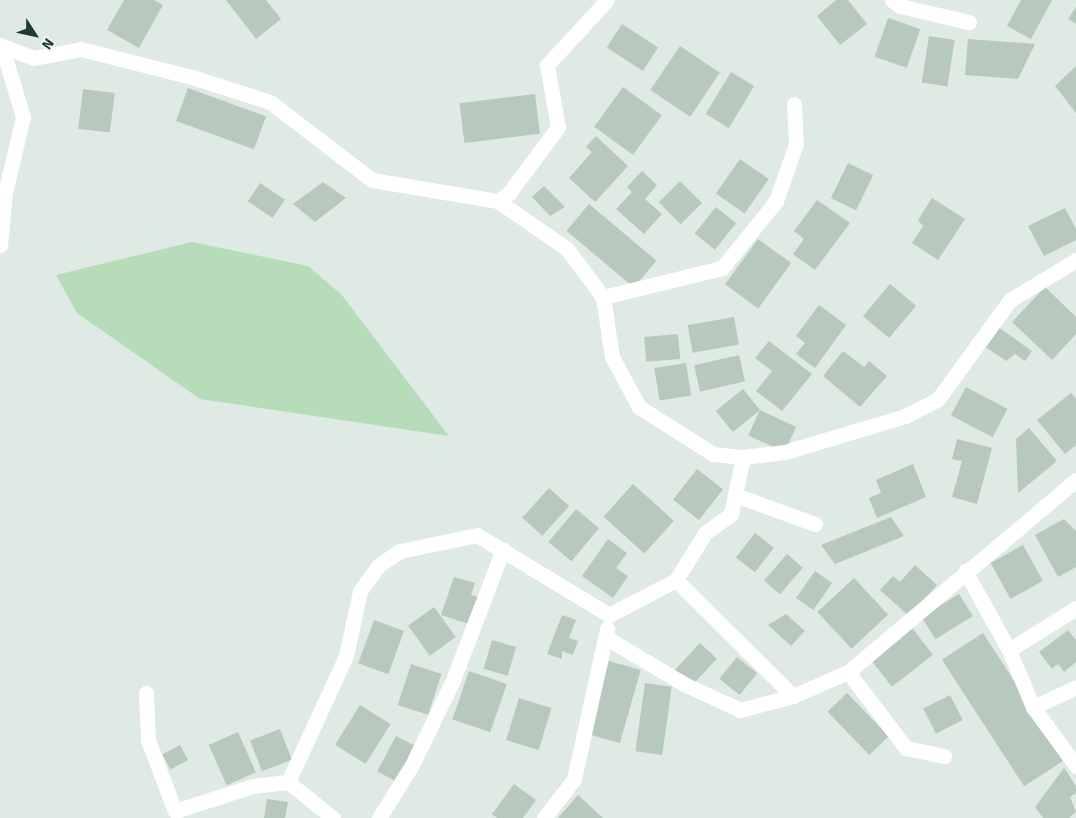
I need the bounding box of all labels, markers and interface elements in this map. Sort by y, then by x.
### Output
north arrow [10,10,60,60]
text: N [38,35,57,53]

